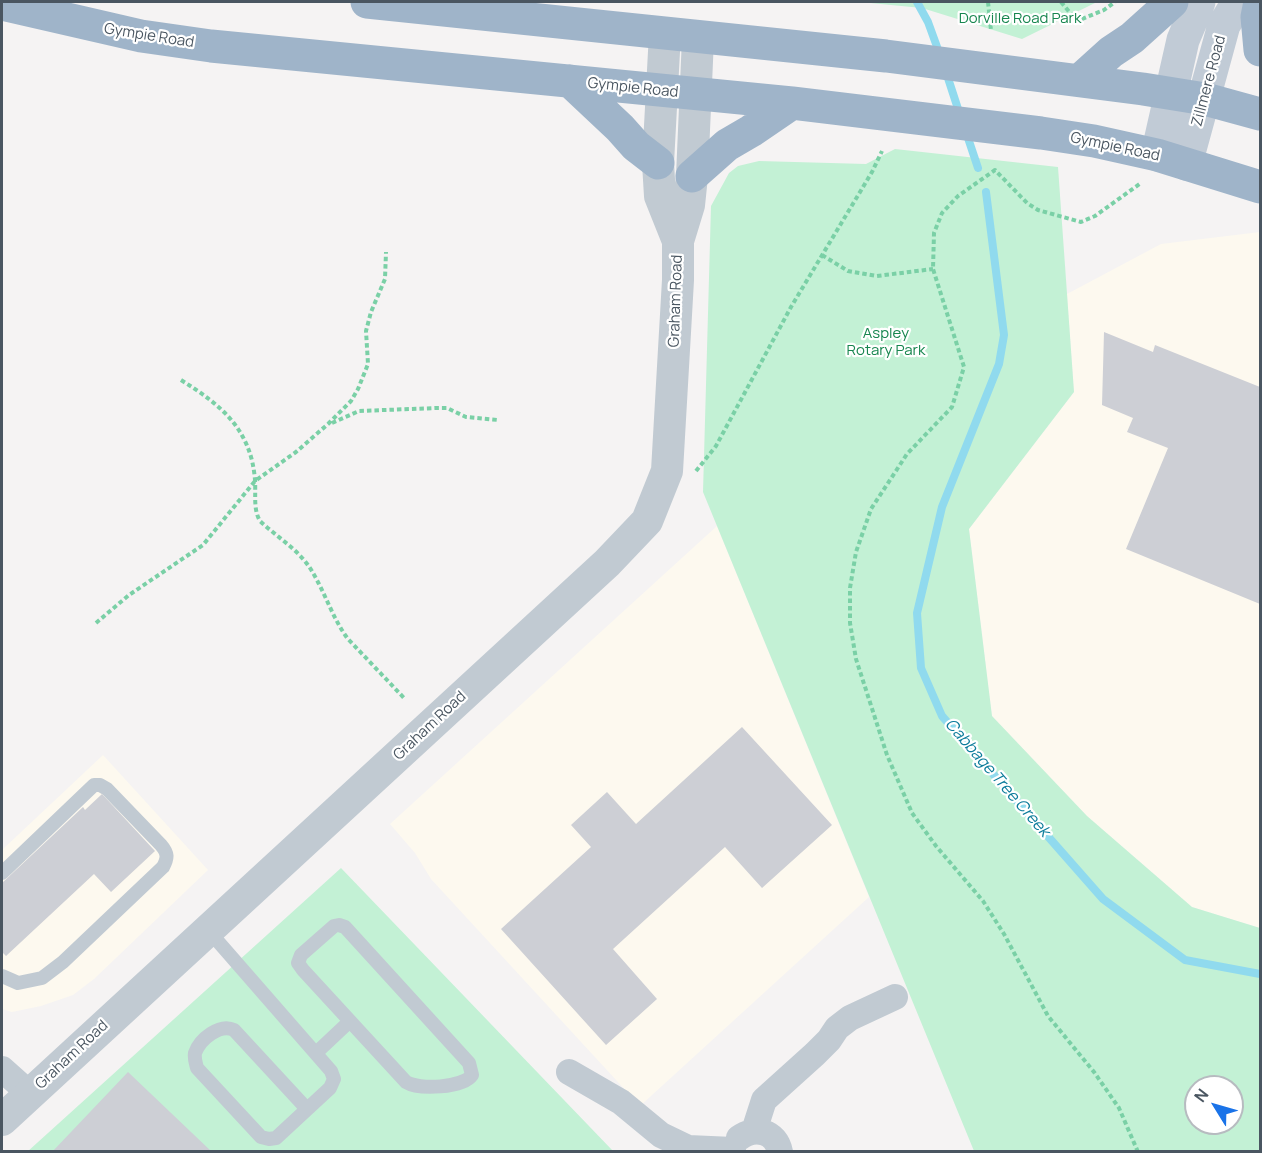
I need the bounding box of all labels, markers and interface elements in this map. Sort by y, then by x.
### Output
park label: Dorville Road Park [959,10,1081,28]
street label: Gympie Road [103,20,195,52]
street label: Zillmere Road [1188,33,1230,129]
street label: Gympie Road [587,74,679,102]
street label: Gympie Road [1069,129,1161,165]
street label: Graham Road [665,254,687,348]
park label: Aspley Rotary Park [847,325,925,360]
street label: Graham Road [390,688,470,764]
water label: Cabbage Tree Creek [941,715,1053,841]
street label: Graham Road [32,1017,112,1093]
north arrow [1184,1075,1244,1135]
text: N [1189,1084,1213,1107]

